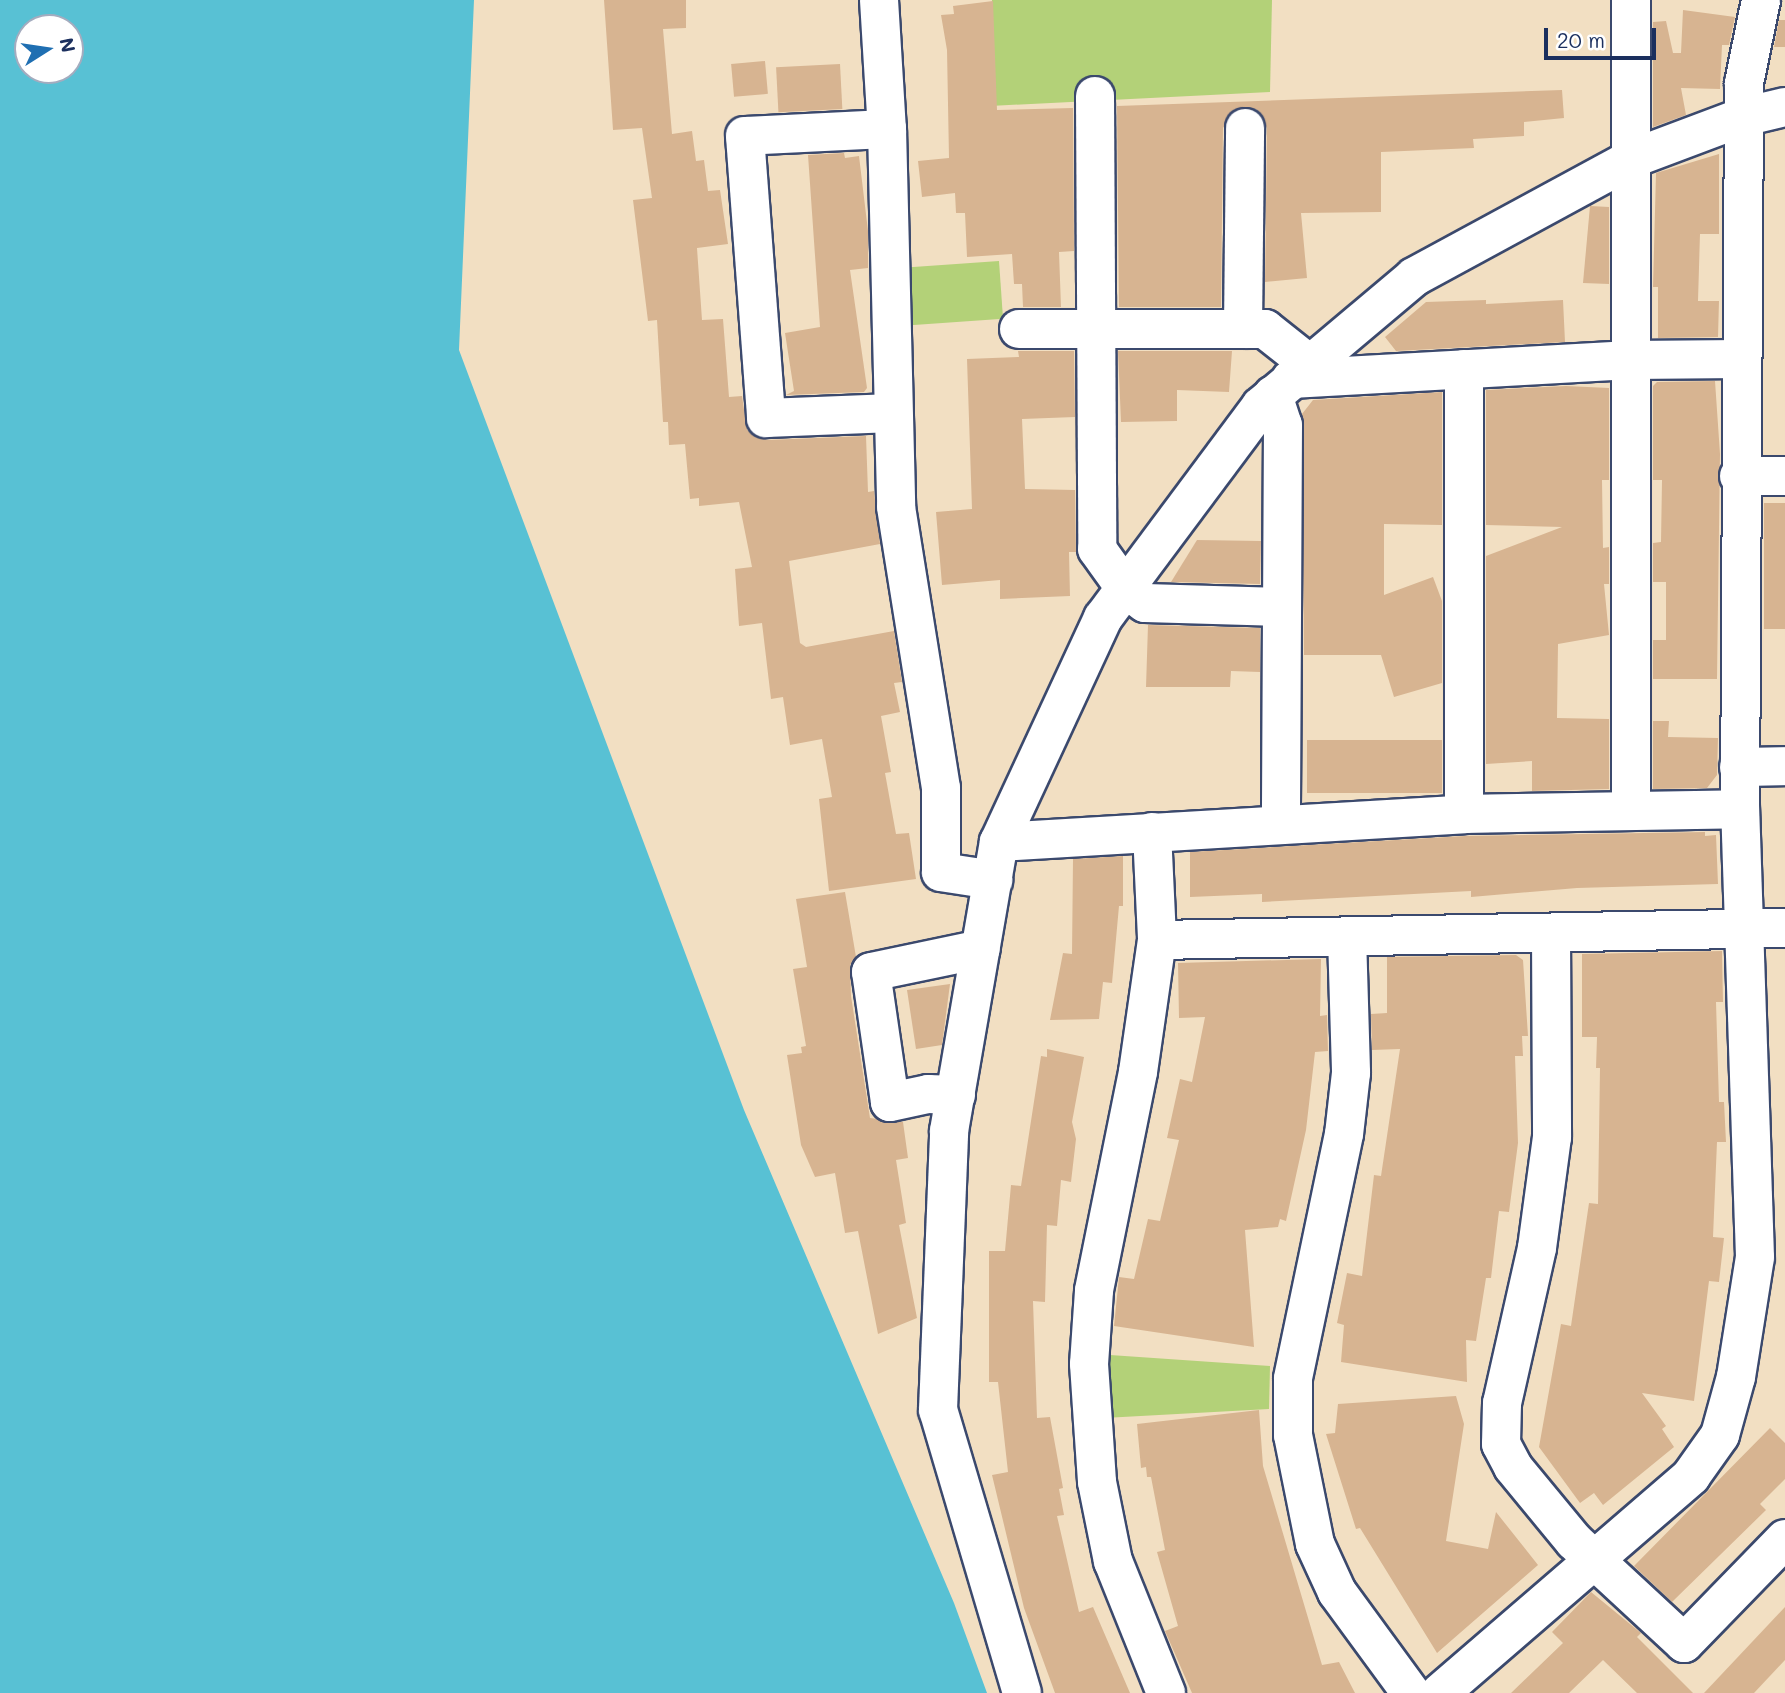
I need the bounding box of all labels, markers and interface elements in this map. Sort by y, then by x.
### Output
north arrow [14,14,84,84]
scale bar [1547,14,1659,58]
text: 20 m [1557,26,1605,53]
text: N [54,35,82,55]

